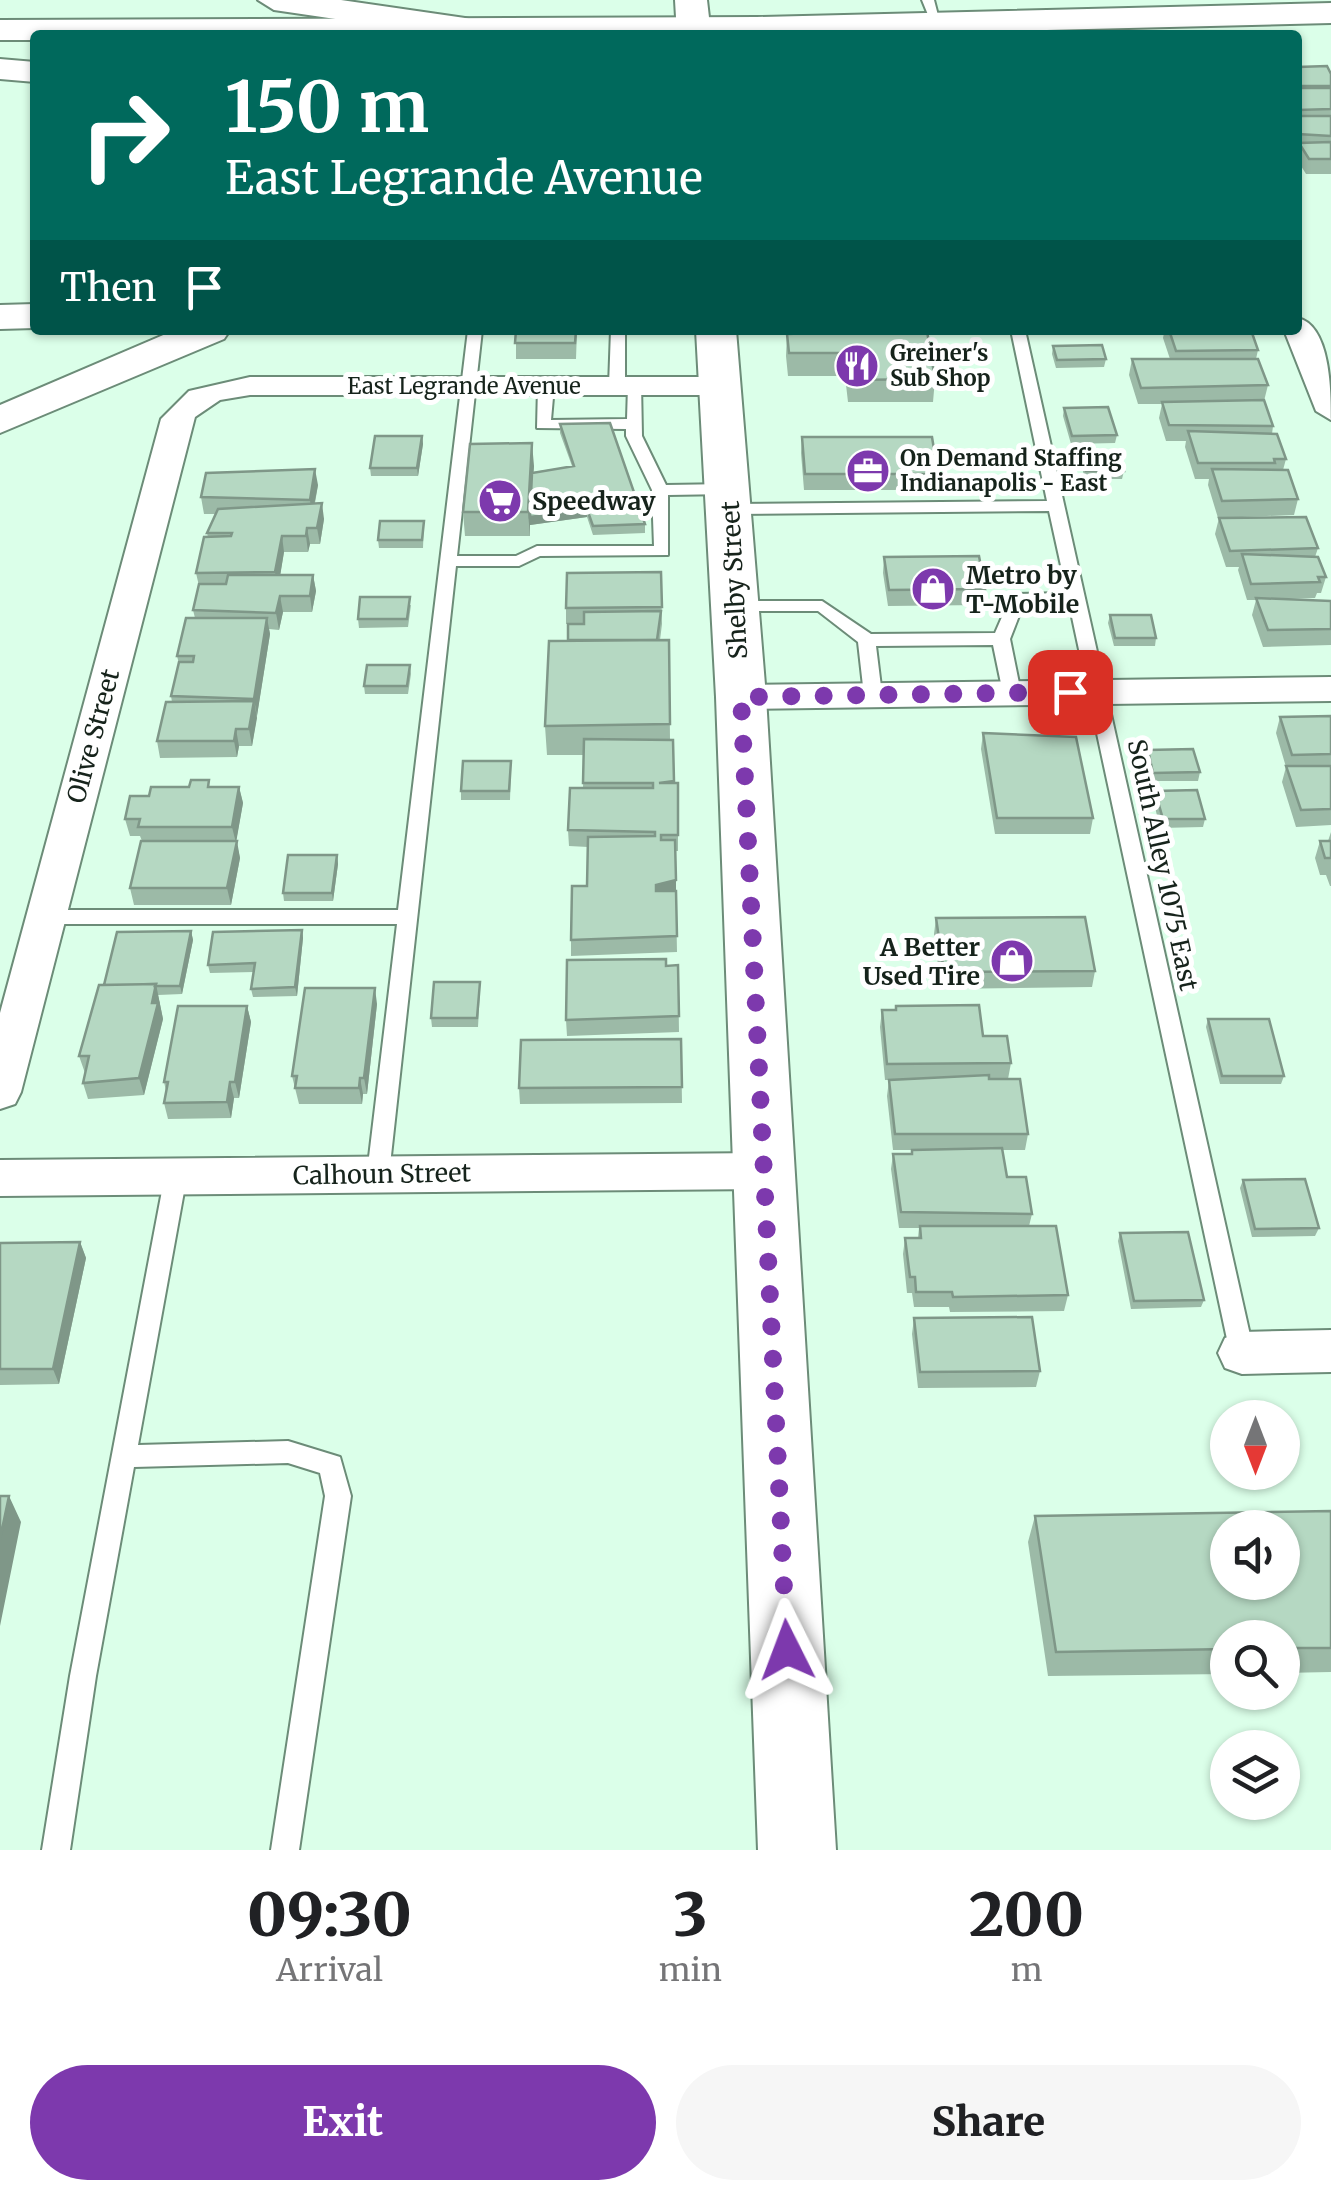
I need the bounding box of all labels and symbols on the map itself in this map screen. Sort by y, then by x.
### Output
place label: Greiner's Sub Shop [890,339,990,392]
restaurant icon: Greiner's Sub Shop [834,343,880,389]
street label: East Legrande Avenue [347,372,581,400]
place label: On Demand Staffing Indianapolis - East [900,444,1122,497]
office icon: On Demand Staffing Indianapolis - East [845,448,891,494]
supermarket icon: Speedway [477,478,523,524]
place label: Speedway [532,485,656,517]
street label: Shelby Street [714,500,754,660]
place label: Metro by T-Mobile [966,559,1079,620]
shop icon: Metro by T-Mobile [910,566,956,612]
pin [1028,650,1113,735]
street label: Olive Street [60,665,126,807]
street label: South Alley 1075 East [1121,736,1205,994]
place label: A Better Used Tire [863,931,980,992]
shop icon: A Better Used Tire [989,938,1035,984]
street label: Calhoun Street [293,1156,472,1192]
north arrow [1210,1400,1300,1490]
position arrow [735,1598,839,1702]

